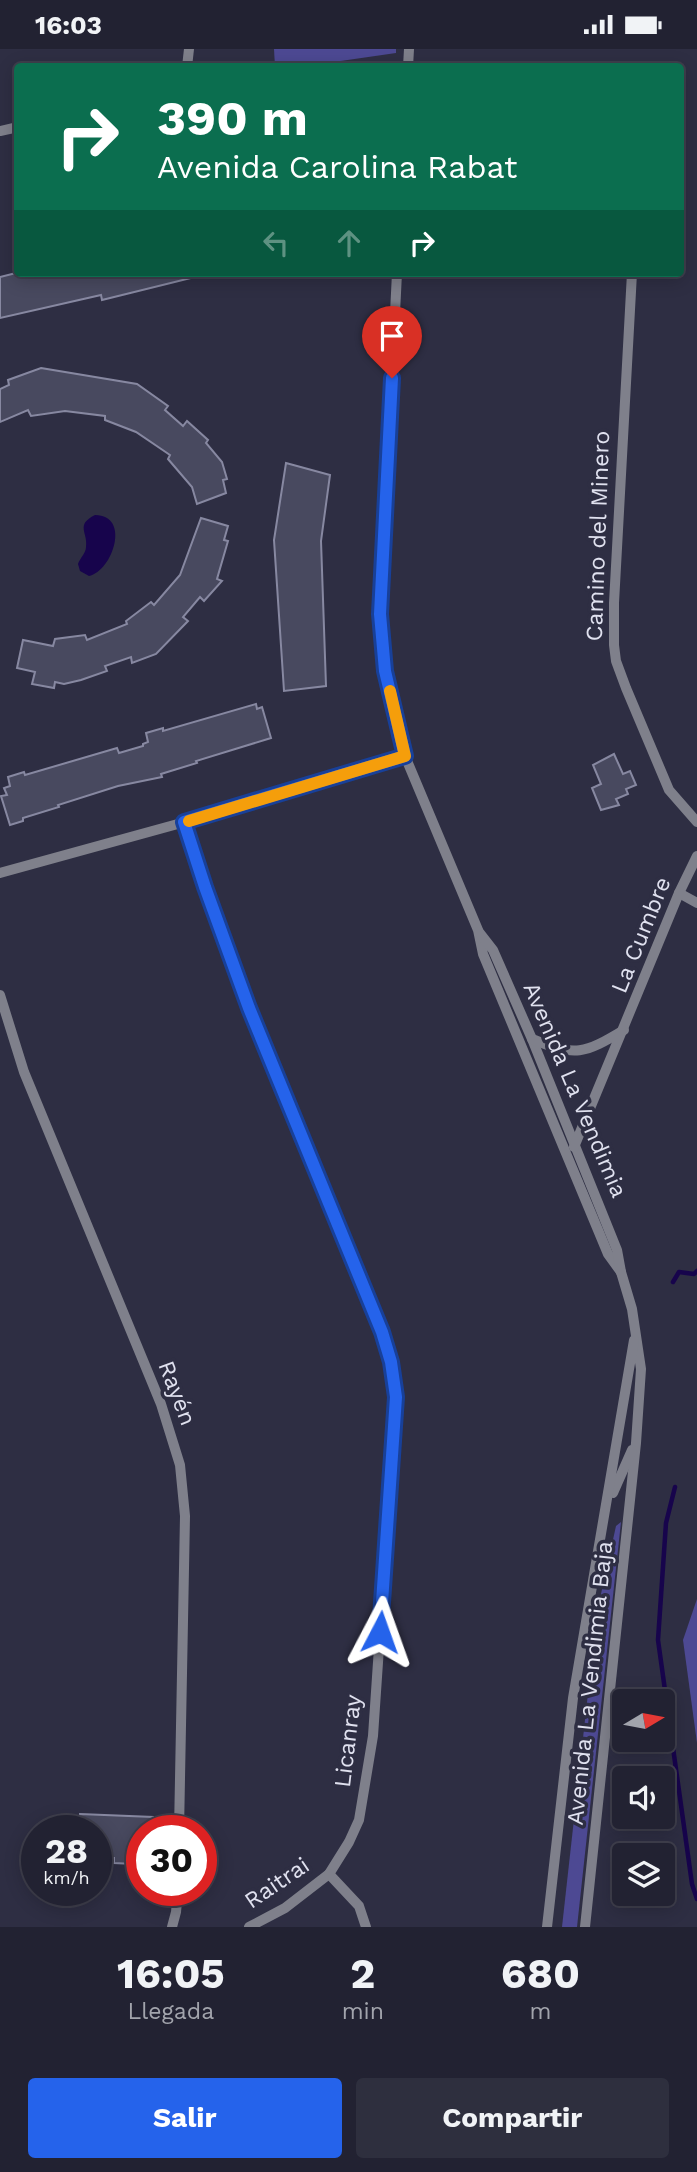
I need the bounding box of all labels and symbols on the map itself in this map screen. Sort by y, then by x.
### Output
pin [362,306,422,378]
street label: Camino del Minero [581,430,615,642]
street label: La Cumbre [606,873,676,997]
street label: Avenida La Vendimia [517,978,633,1202]
street label: Rayén [152,1357,202,1429]
street label: Avenida La Vendimia Baja [562,1540,618,1826]
position arrow [343,1595,417,1669]
north arrow [612,1689,676,1752]
street label: Licanray [329,1693,367,1789]
speed limit sign: 30 [126,1815,217,1906]
street label: Raitrai [239,1852,315,1914]

